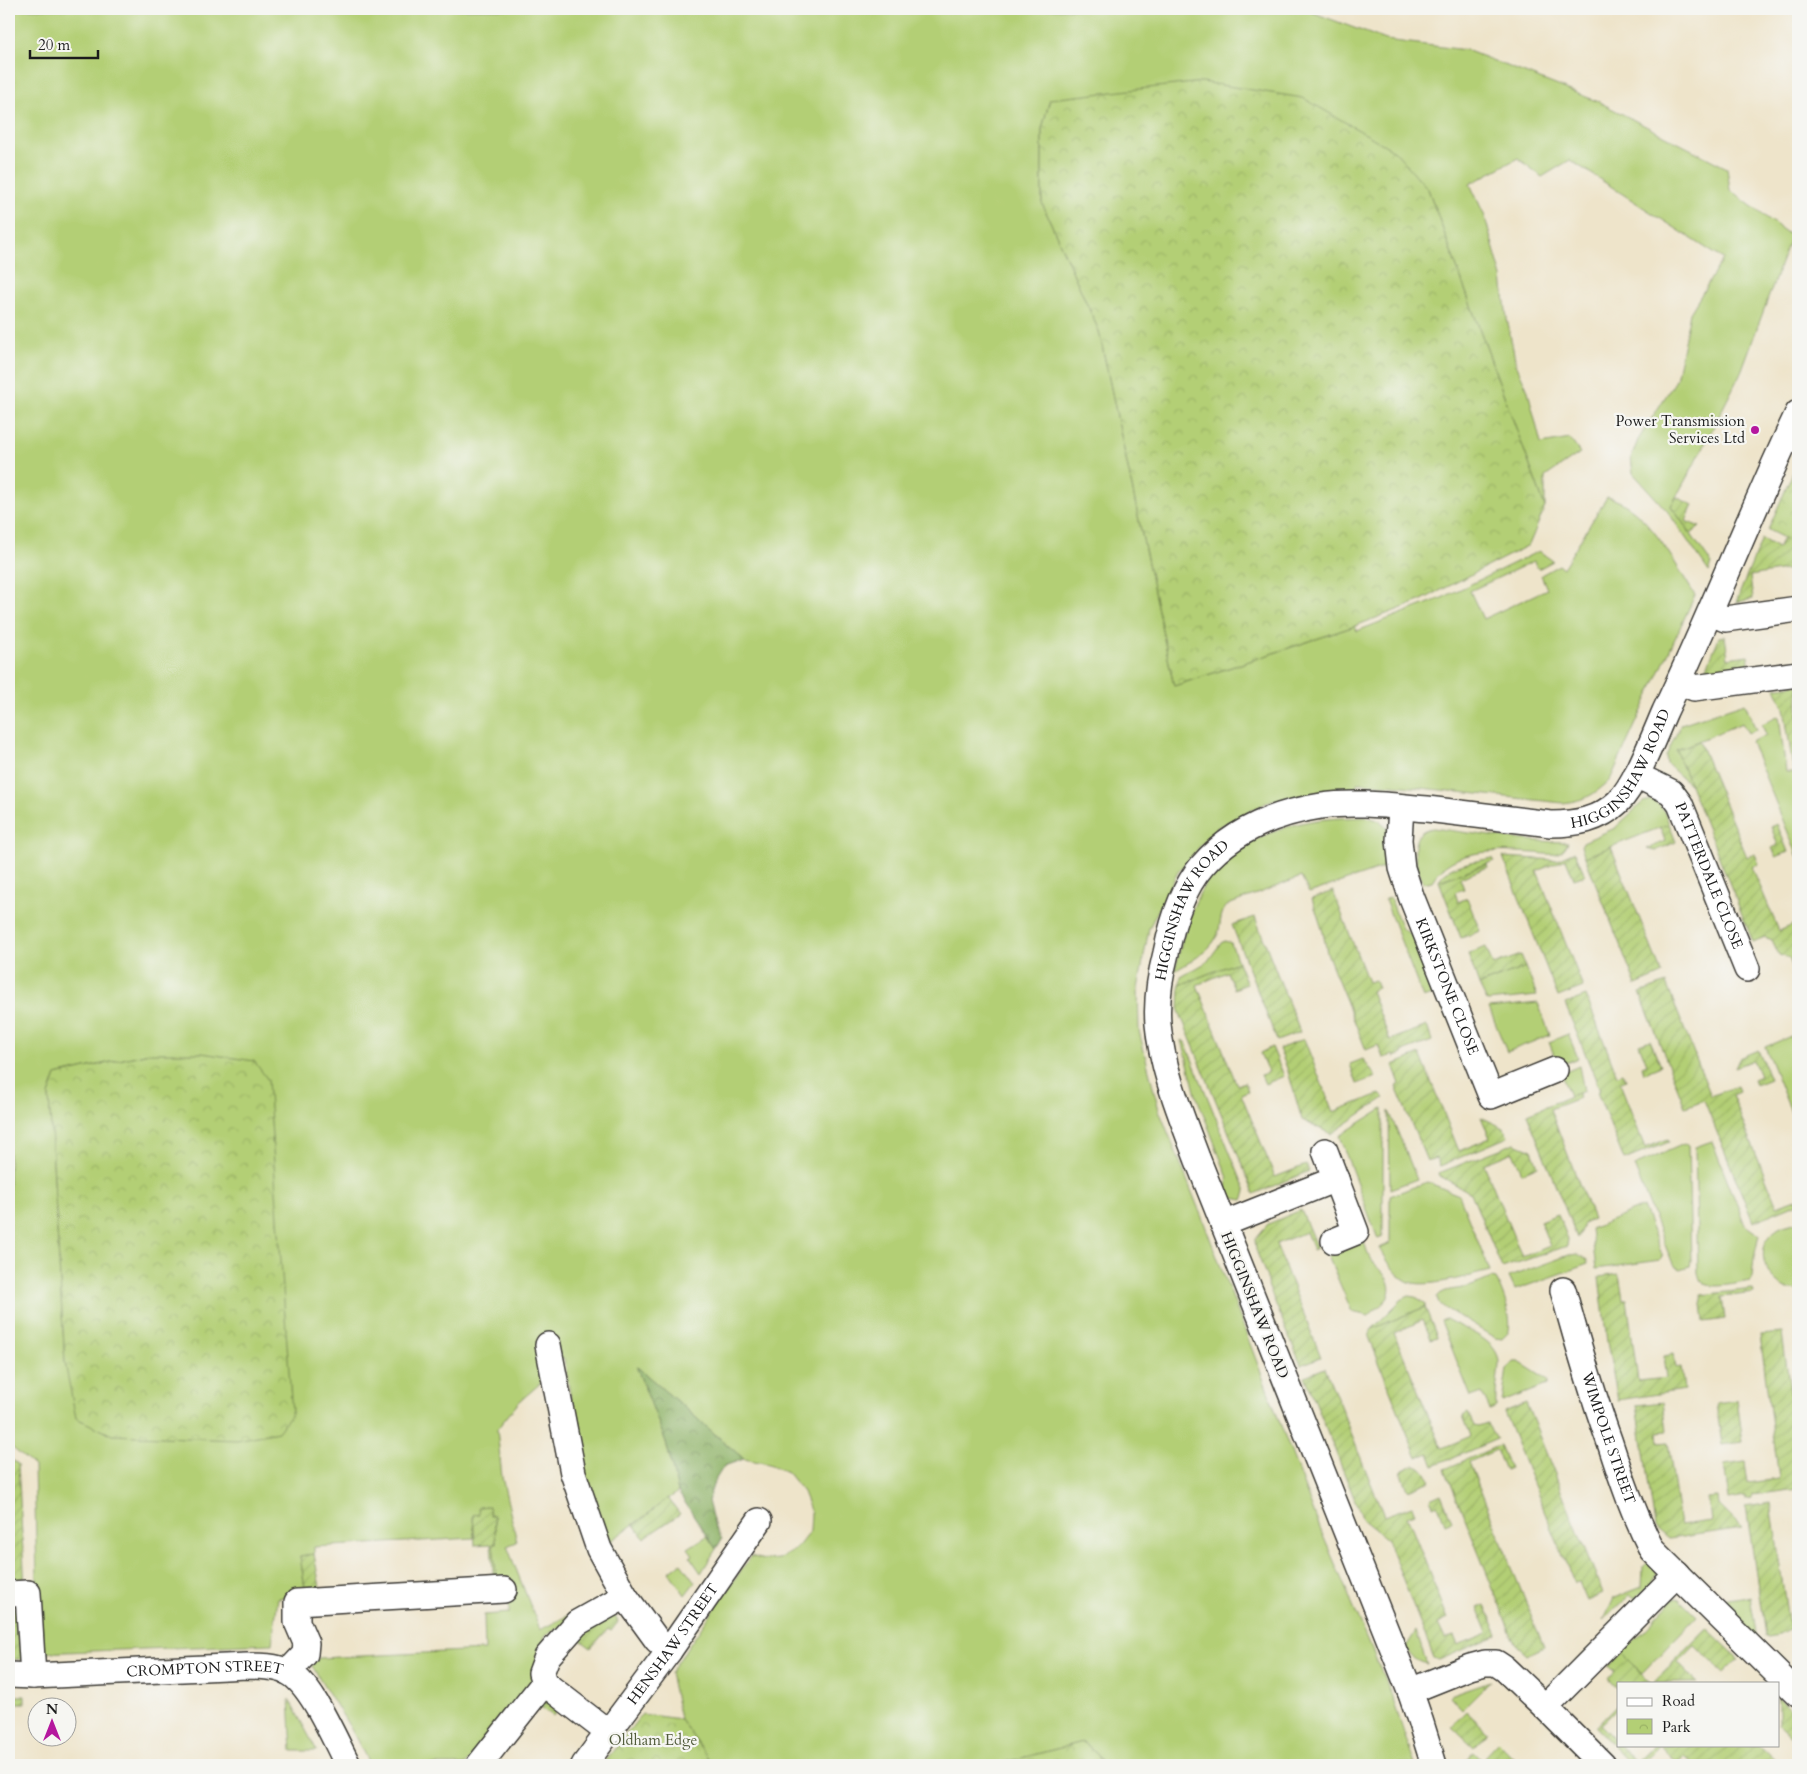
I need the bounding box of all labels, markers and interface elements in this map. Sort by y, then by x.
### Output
scale bar [30,28,98,60]
text: 20 m [38,35,70,55]
place label: Power Transmission Services Ltd [1615,411,1745,448]
marker: Power Transmission Services Ltd [1749,424,1761,436]
street label: HIGGINSHAW ROAD [1569,706,1675,833]
street label: PATTERDALE CLOSE [1670,799,1748,952]
street label: HIGGINSHAW ROAD [1150,835,1233,982]
street label: KIRKSTONE CLOSE [1411,915,1484,1058]
street label: HIGGINSHAW ROAD [1216,1229,1294,1381]
street label: WIMPOLE STREET [1577,1368,1641,1507]
street label: HENSHAW STREET [622,1580,723,1709]
street label: CROMPTON STREET [126,1656,285,1682]
legend [1617,1682,1780,1746]
text: Road [1662,1691,1695,1711]
north arrow [28,1696,78,1746]
text: N [46,1700,58,1719]
text: Park [1662,1717,1691,1737]
park label: Oldham Edge [609,1730,698,1750]

